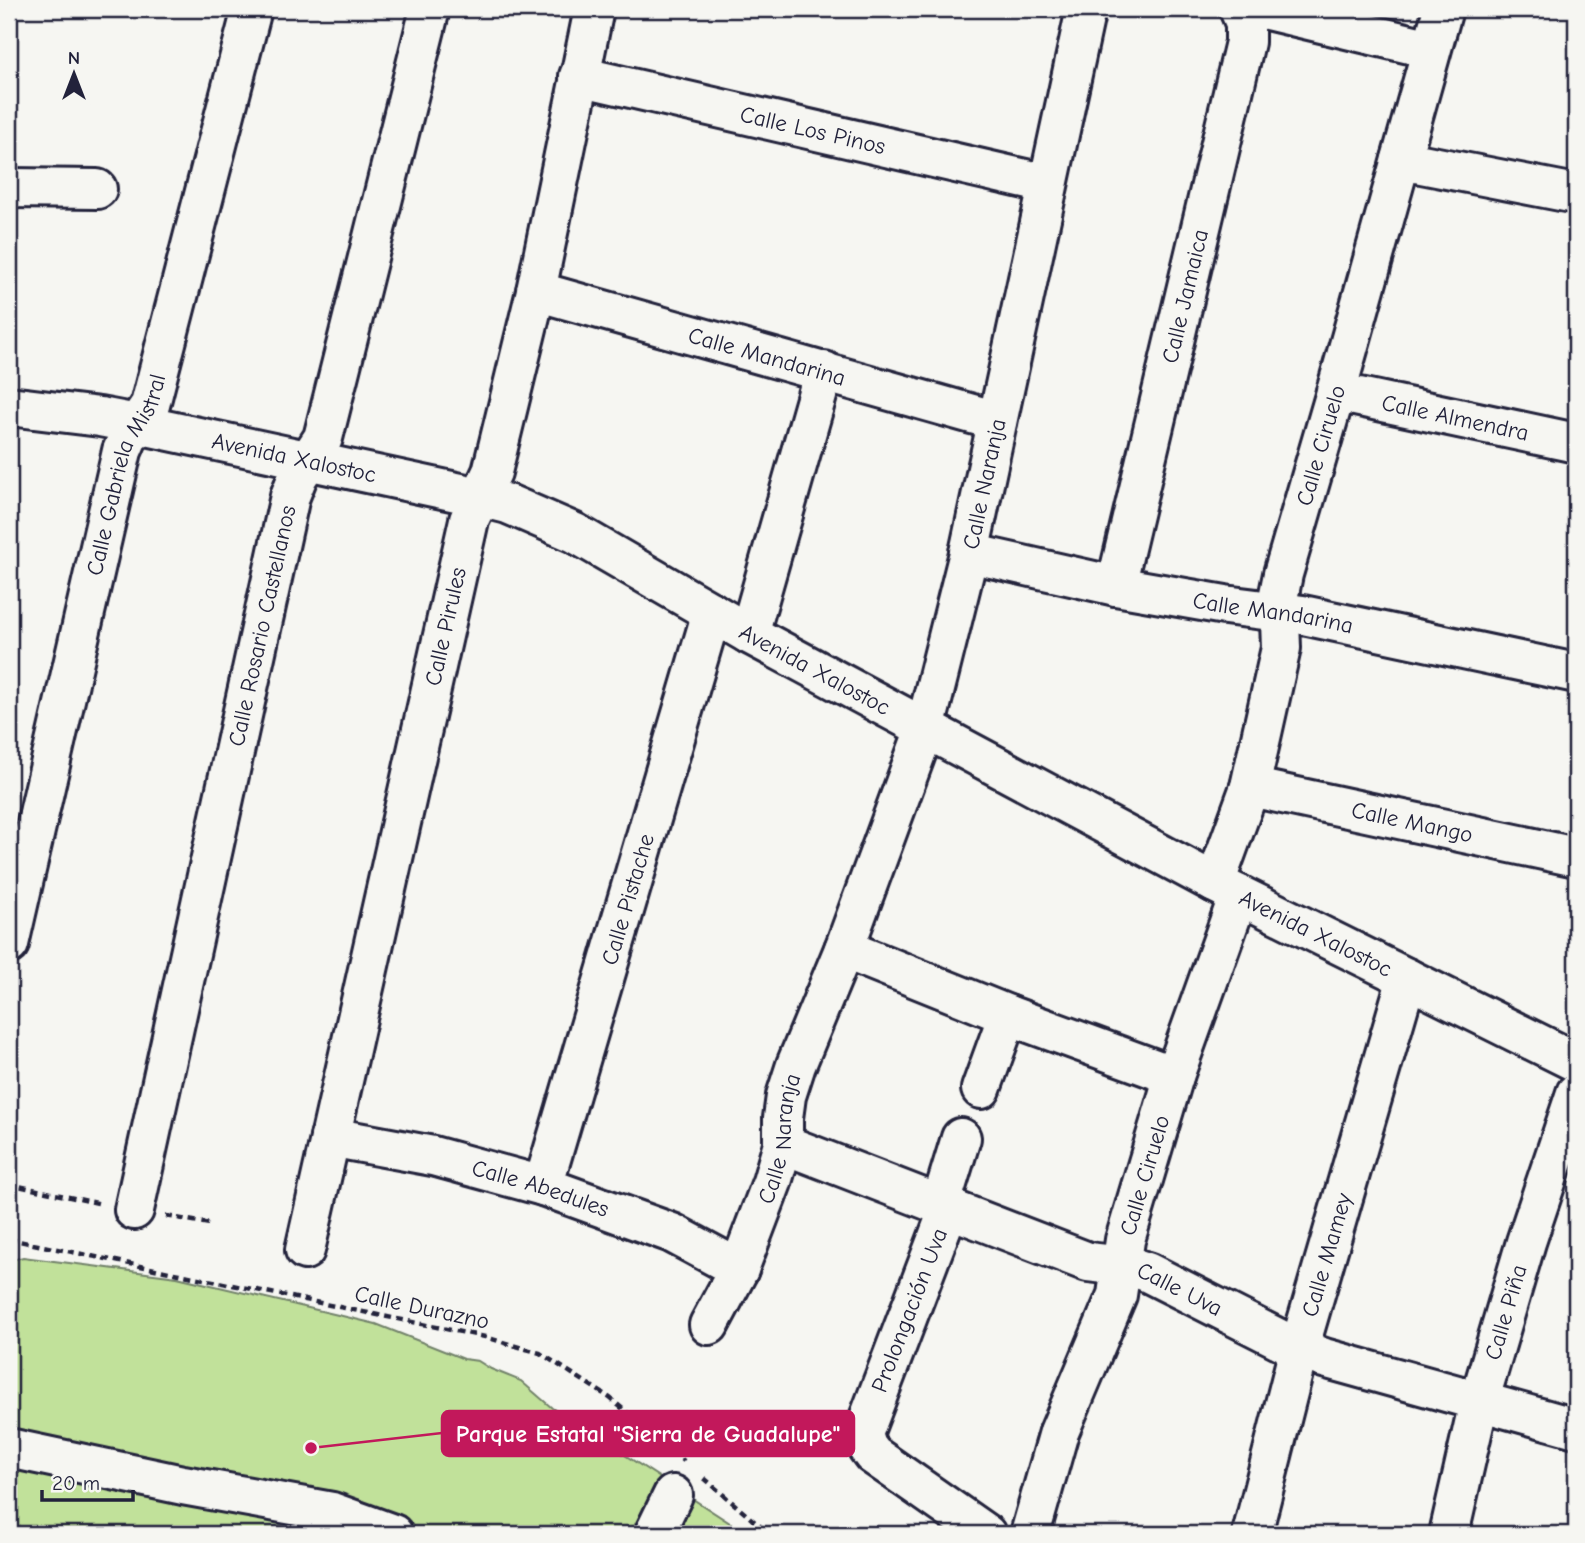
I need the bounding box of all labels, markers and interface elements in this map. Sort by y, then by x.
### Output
north arrow [38,38,108,108]
text: N [68,47,80,69]
street label: Calle Los Pinos [738,101,888,160]
street label: Calle Jamaica [1156,226,1214,366]
street label: Calle Mandarina [685,322,849,392]
street label: Calle Gabriela Mistral [81,371,171,578]
street label: Calle Ciruelo [1291,382,1351,509]
street label: Calle Almendra [1379,389,1531,447]
street label: Calle Naranja [957,416,1012,552]
street label: Avenida Xalostoc [209,427,379,489]
street label: Calle Rosario Castellanos [223,503,302,749]
street label: Calle Pirules [419,565,472,688]
street label: Calle Mandarina [1191,587,1356,639]
street label: Avenida Xalostoc [734,618,895,721]
street label: Calle Mango [1349,796,1475,849]
street label: Calle Pistache [596,830,660,968]
street label: Avenida Xalostoc [1235,884,1397,983]
street label: Calle Naranja [752,1070,806,1208]
street label: Calle Ciruelo [1114,1112,1176,1239]
street label: Calle Abedules [469,1154,613,1223]
street label: Calle Mamey [1296,1189,1358,1320]
street label: Prolongación Uva [866,1224,953,1396]
street label: Calle Uva [1134,1257,1227,1322]
street label: Calle Piña [1479,1261,1533,1363]
street label: Calle Durazno [352,1280,492,1335]
callout: Parque Estatal "Sierra de Guadalupe" [442,1411,854,1456]
text: Parque Estatal "Sierra de Guadalupe" [456,1420,840,1448]
scale bar [42,1459,133,1503]
text: 20 m [52,1471,100,1495]

